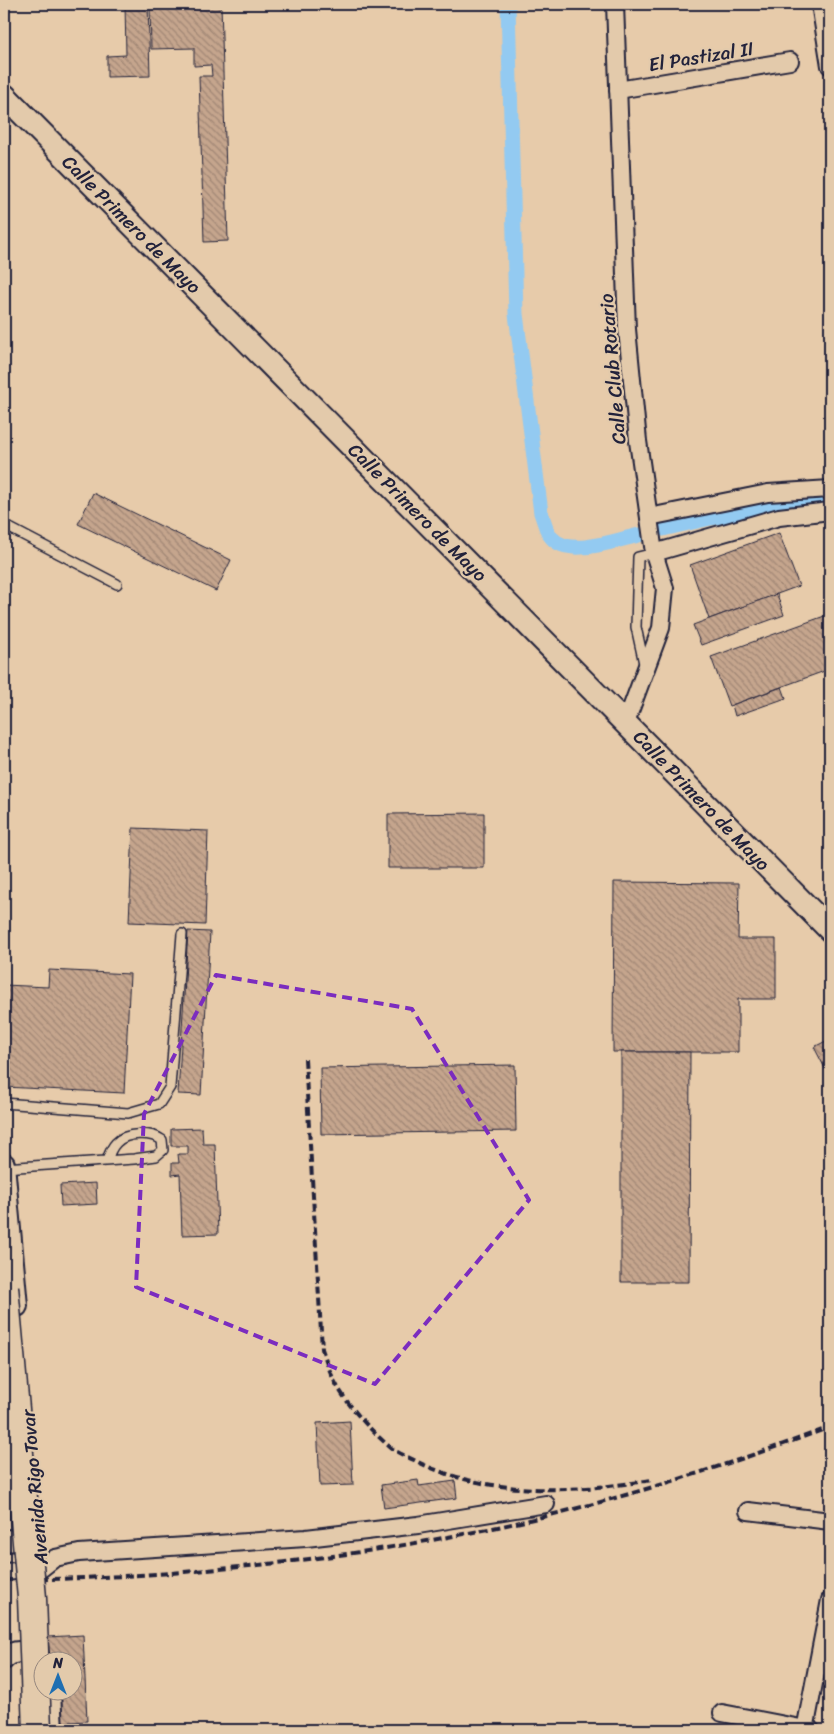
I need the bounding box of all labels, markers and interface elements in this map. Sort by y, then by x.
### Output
street label: El Pastizal II [646,32,756,81]
street label: Calle Primero de Mayo [54,147,210,302]
street label: Calle Club Rotario [589,292,636,446]
street label: Calle Primero de Mayo [340,435,496,590]
street label: Calle Primero de Mayo [625,722,779,879]
street label: Avenida Rigo Tovar [11,1407,58,1567]
text: N [52,1651,63,1676]
north arrow [32,1652,82,1702]

